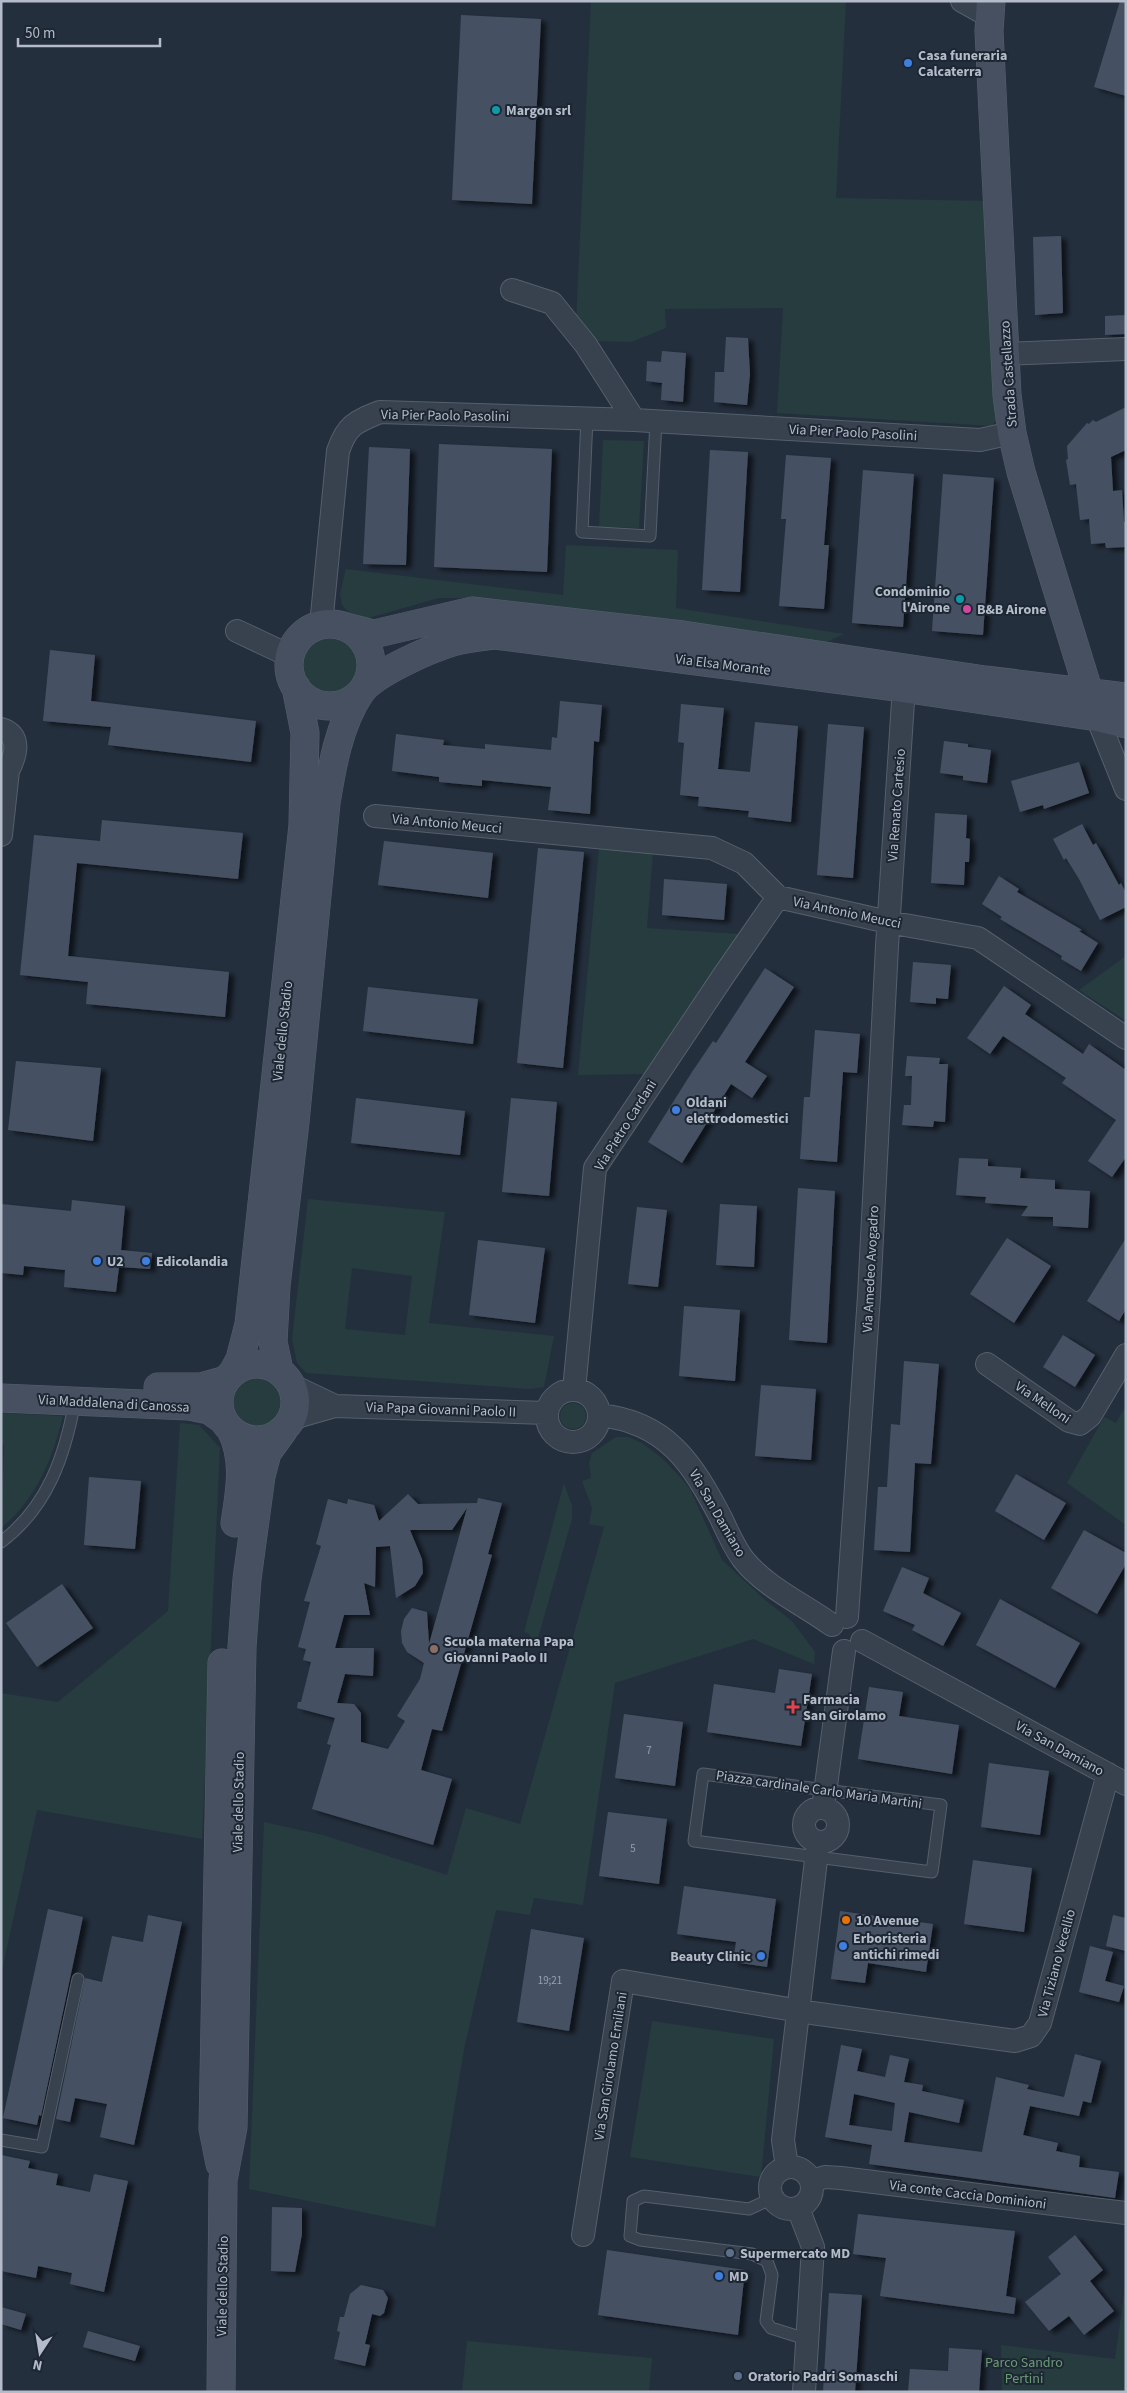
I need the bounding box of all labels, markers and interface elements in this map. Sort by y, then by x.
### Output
scale bar [18,15,160,47]
text: 50 m [25,23,55,44]
place label: Casa funeraria Calcaterra [918,46,1007,82]
marker: Casa funeraria Calcaterra [902,57,914,69]
place label: Margon srl [506,101,571,121]
marker: Margon srl [490,104,502,116]
street label: Strada Castellazzo [995,320,1023,428]
street label: Via Pier Paolo Pasolini [381,405,509,427]
street label: Via Pier Paolo Pasolini [788,420,918,446]
place label: Condominio l'Airone [875,582,950,618]
marker: Condominio l'Airone [954,593,966,605]
place label: B&B Airone [977,600,1046,620]
marker: B&B Airone [961,603,973,615]
street label: Via Elsa Morante [674,649,772,681]
street label: Via Renato Cartesio [883,748,911,862]
street label: Via Antonio Meucci [391,809,503,839]
street label: Via Antonio Meucci [791,892,903,934]
street label: Viale dello Stadio [268,980,298,1082]
street label: Via Pietro Cardani [590,1076,662,1175]
place label: Oldani elettrodomestici [686,1093,789,1129]
marker: Oldani elettrodomestici [670,1104,682,1116]
street label: Via Amedeo Avogadro [858,1205,884,1333]
place label: U2 [107,1252,124,1272]
place label: Edicolandia [156,1252,228,1272]
marker: U2 [91,1255,103,1267]
marker: Edicolandia [140,1255,152,1267]
street label: Via Melloni [1011,1377,1074,1429]
street label: Via Maddalena di Canossa [38,1390,190,1418]
street label: Via Papa Giovanni Paolo II [366,1397,516,1423]
street label: Via San Damiano [684,1466,750,1561]
place label: Scuola materna Papa Giovanni Paolo II [444,1632,574,1668]
marker: Scuola materna Papa Giovanni Paolo II [428,1643,440,1655]
place label: Farmacia San Girolamo [803,1690,886,1726]
marker: Farmacia San Girolamo [787,1701,799,1713]
street label: Via San Damiano [1012,1716,1107,1782]
house number: 7 [646,1743,652,1758]
street label: Viale dello Stadio [228,1751,250,1853]
street label: Piazza cardinale Carlo Maria Martini [715,1766,923,1814]
house number: 5 [630,1841,636,1856]
street label: Via Tiziano Vecellio [1033,1907,1081,2020]
place label: 10 Avenue [856,1911,919,1931]
marker: 10 Avenue [840,1914,852,1926]
place label: Erboristeria antichi rimedi [853,1929,940,1965]
marker: Erboristeria antichi rimedi [837,1940,849,1952]
place label: Beauty Clinic [670,1947,751,1967]
marker: Beauty Clinic [755,1950,767,1962]
house number: 19;21 [538,1973,562,1988]
street label: Via San Girolamo Emiliani [589,1990,633,2142]
street label: Via conte Caccia Dominioni [888,2175,1048,2215]
street label: Viale dello Stadio [212,2235,234,2337]
place label: Supermercato MD [740,2244,850,2264]
marker: Supermercato MD [724,2247,736,2259]
place label: MD [729,2267,749,2287]
marker: MD [713,2270,725,2282]
north arrow [15,2328,65,2378]
park label: Parco Sandro Pertini [985,2353,1063,2389]
text: N [31,2354,44,2375]
place label: Oratorio Padri Somaschi [748,2367,898,2387]
marker: Oratorio Padri Somaschi [732,2370,744,2382]

